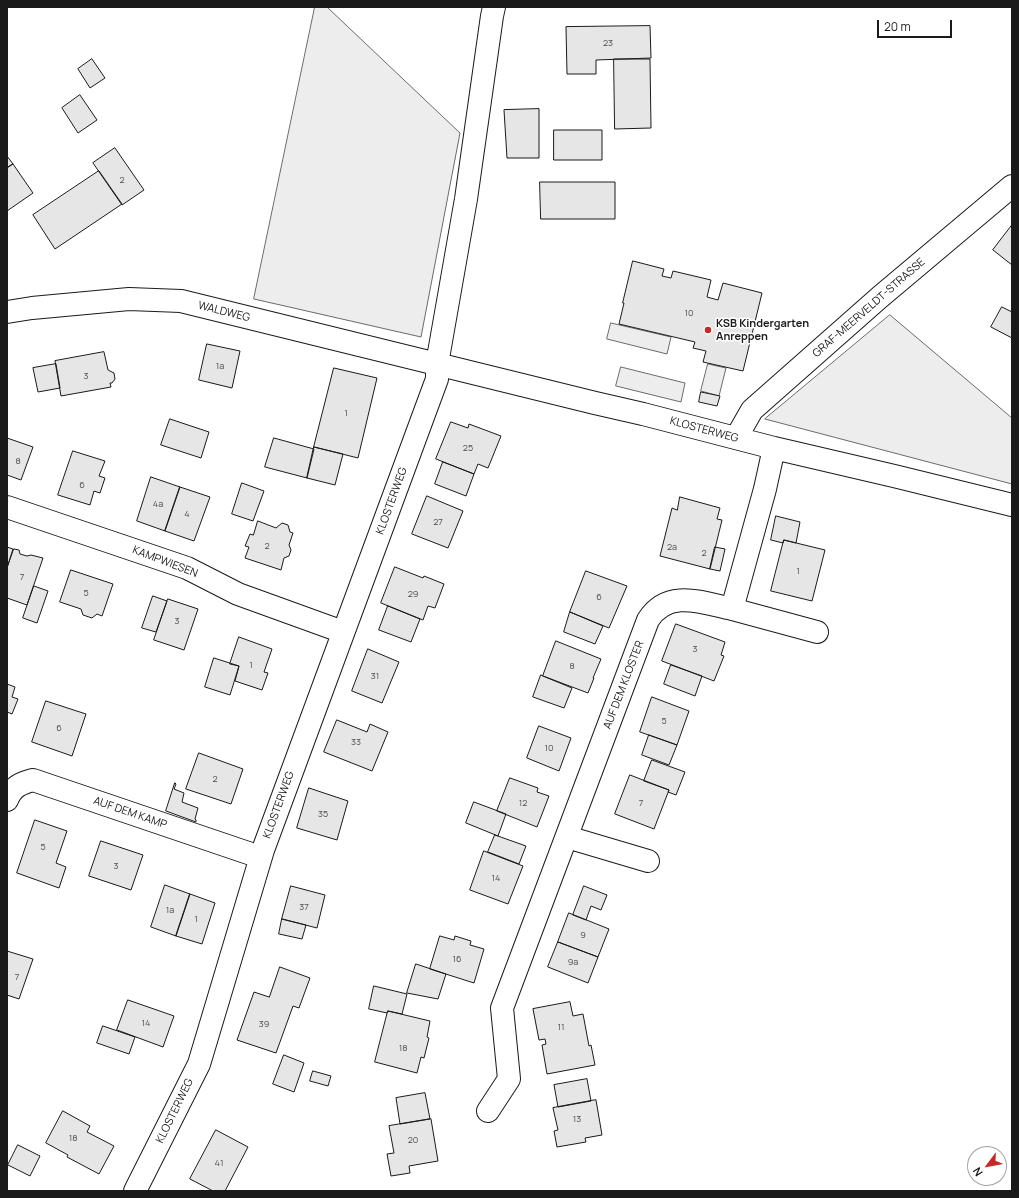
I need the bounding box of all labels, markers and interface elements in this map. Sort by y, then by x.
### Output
scale bar [879,12,954,38]
text: 20 m [884,18,911,35]
house number: 23 [603,38,613,48]
house number: 2 [119,175,125,185]
street label: GRAF-MEERVELDT-STRASSE [810,256,928,360]
street label: WALDWEG [197,299,251,325]
house number: 10 [685,308,693,318]
place label: KSB Kindergarten Anreppen [716,317,809,343]
marker: KSB Kindergarten Anreppen [703,325,713,335]
house number: 1a [216,361,224,371]
house number: 3 [84,371,88,381]
house number: 1 [344,408,348,418]
street label: KLOSTERWEG [668,415,740,445]
house number: 25 [463,443,473,453]
house number: 8 [15,456,21,466]
street label: KLOSTERWEG [374,466,410,536]
house number: 6 [79,480,85,490]
house number: 4a [153,499,163,509]
house number: 4 [184,509,190,519]
house number: 27 [433,517,443,527]
house number: 2 [264,541,270,551]
house number: 2a [667,542,677,552]
street label: KAMPWIESEN [131,544,199,580]
house number: 2 [701,548,707,558]
house number: 1 [796,566,800,576]
house number: 7 [20,572,24,582]
house number: 5 [83,588,89,598]
house number: 29 [408,589,418,599]
house number: 6 [596,592,602,602]
house number: 3 [175,616,179,626]
street label: AUF DEM KLOSTER [601,639,647,731]
house number: 3 [693,644,697,654]
house number: 1 [249,660,253,670]
house number: 8 [569,661,575,671]
house number: 31 [371,671,379,681]
house number: 5 [661,716,667,726]
house number: 6 [56,723,62,733]
house number: 33 [351,737,361,747]
house number: 10 [545,743,553,753]
street label: KLOSTERWEG [261,770,297,840]
house number: 2 [212,774,218,784]
street label: AUF DEM KAMP [92,794,168,832]
house number: 12 [519,798,527,808]
house number: 7 [639,798,643,808]
house number: 35 [318,809,328,819]
house number: 5 [40,842,46,852]
house number: 3 [114,861,118,871]
house number: 14 [492,873,500,883]
house number: 37 [299,902,309,912]
house number: 1a [166,905,174,915]
house number: 1 [194,914,198,924]
house number: 9 [580,930,586,940]
house number: 16 [452,954,462,964]
house number: 9a [568,957,578,967]
house number: 7 [15,972,19,982]
house number: 14 [142,1018,150,1028]
house number: 39 [259,1019,269,1029]
house number: 11 [557,1022,565,1032]
house number: 18 [399,1043,407,1053]
street label: KLOSTERWEG [154,1076,196,1146]
house number: 13 [573,1114,581,1124]
house number: 18 [69,1133,77,1143]
house number: 20 [408,1135,418,1145]
north arrow [967,1146,1007,1186]
house number: 41 [215,1158,223,1168]
text: N [969,1165,986,1179]

